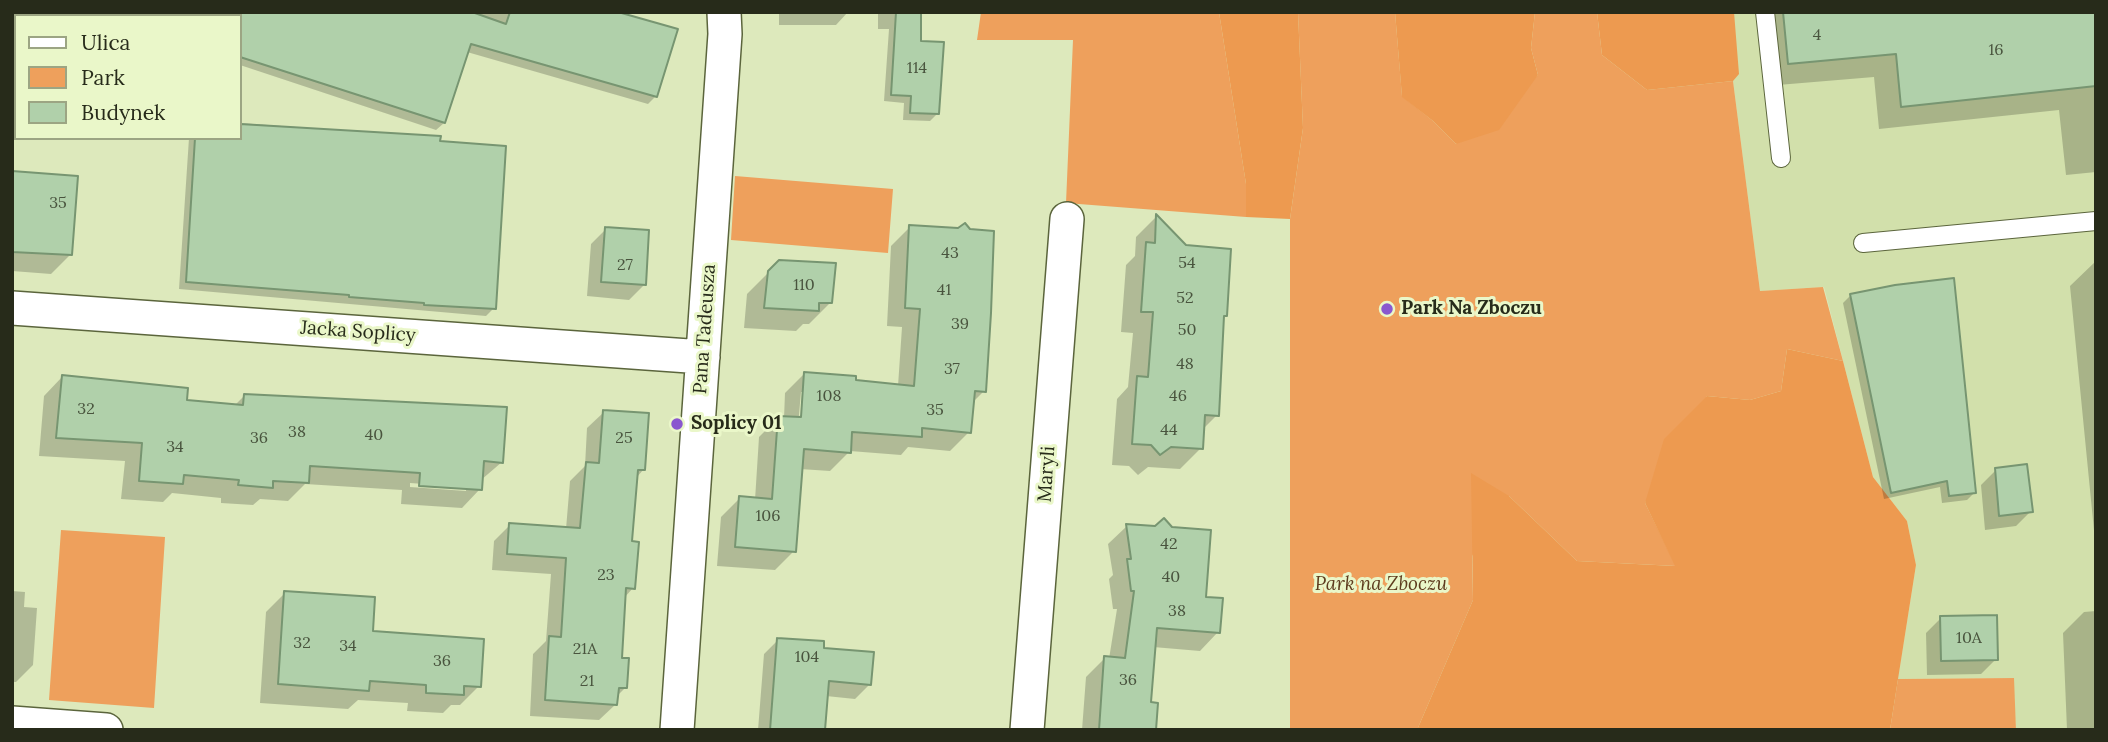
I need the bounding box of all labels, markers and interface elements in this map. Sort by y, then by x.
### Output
legend [14,14,242,140]
house number: 4 [1813,25,1821,45]
text: Ulica [81,29,130,56]
house number: 16 [1988,40,2004,60]
house number: 114 [907,58,927,78]
text: Park [81,64,125,91]
text: Budynek [81,99,165,126]
house number: 35 [49,193,67,213]
house number: 43 [941,243,959,263]
house number: 54 [1178,253,1196,273]
house number: 27 [617,255,633,275]
street label: Pana Tadeusza [689,263,721,395]
house number: 110 [793,275,815,295]
house number: 41 [937,280,951,300]
house number: 52 [1176,288,1194,308]
place label: Park Na Zboczu [1401,298,1542,320]
marker: Park Na Zboczu [1379,301,1395,317]
house number: 39 [951,314,969,334]
street label: Jacka Soplicy [300,317,416,347]
house number: 50 [1178,320,1196,340]
house number: 48 [1176,354,1194,374]
house number: 37 [944,359,960,379]
house number: 108 [817,386,841,406]
house number: 46 [1169,386,1187,406]
house number: 32 [77,399,95,419]
house number: 35 [926,400,944,420]
place label: Soplicy 01 [691,413,782,435]
marker: Soplicy 01 [669,416,685,432]
house number: 44 [1160,420,1178,440]
house number: 38 [288,422,306,442]
house number: 40 [365,425,383,445]
house number: 36 [250,428,268,448]
house number: 25 [615,428,633,448]
house number: 34 [166,437,184,457]
street label: Maryli [1034,445,1060,503]
house number: 106 [755,506,781,526]
house number: 42 [1160,534,1178,554]
house number: 23 [597,565,615,585]
house number: 40 [1162,567,1180,587]
park label: Park na Zboczu [1315,574,1447,596]
house number: 38 [1168,601,1186,621]
house number: 10A [1956,628,1982,648]
house number: 32 [293,633,311,653]
house number: 34 [339,636,357,656]
house number: 21A [573,639,597,659]
house number: 104 [795,647,819,667]
house number: 36 [433,651,451,671]
house number: 36 [1119,670,1137,690]
house number: 21 [580,671,594,691]

